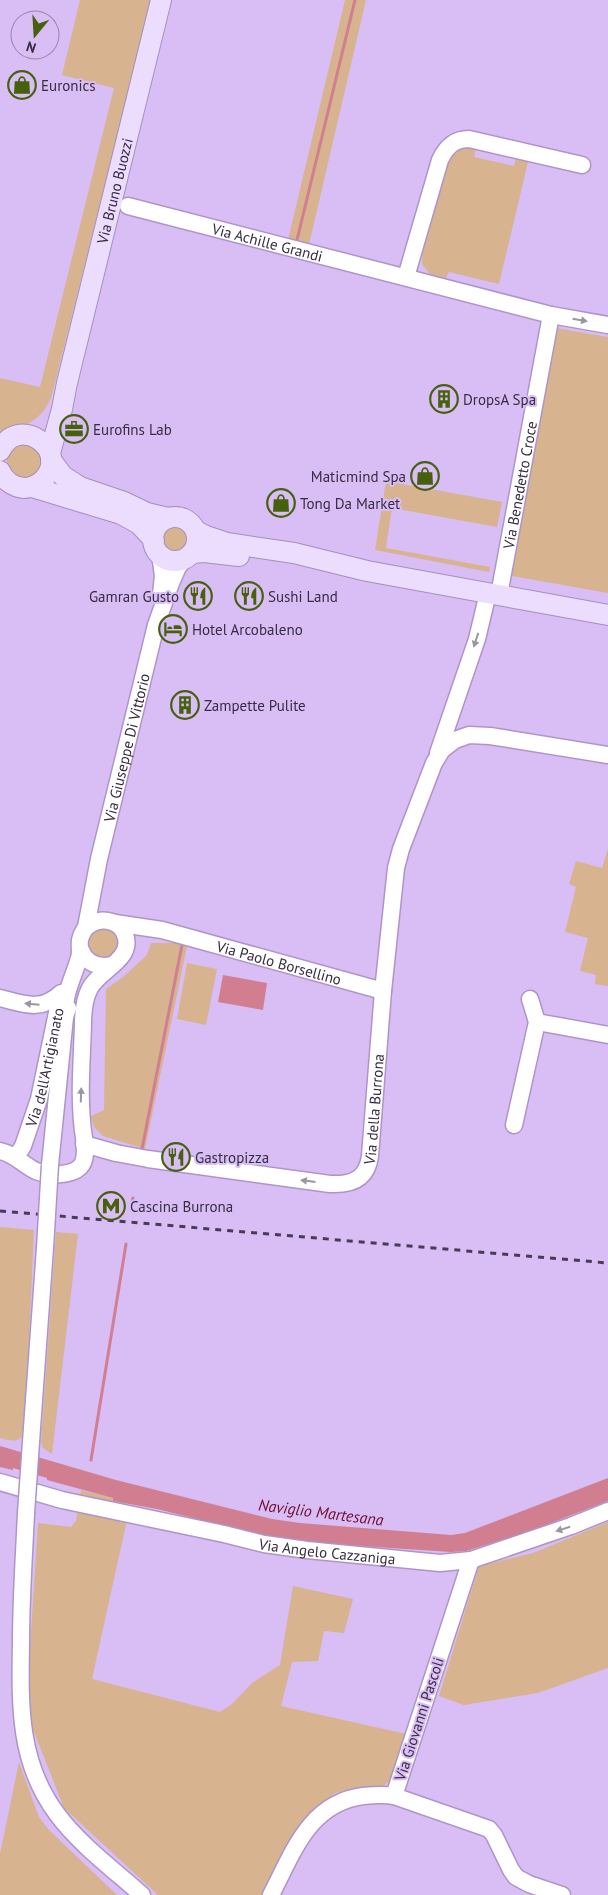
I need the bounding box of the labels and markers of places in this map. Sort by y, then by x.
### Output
shop icon: Euronics [7,70,37,100]
place label: Euronics [41,76,96,95]
building icon: DropsA Spa [429,384,459,414]
place label: DropsA Spa [463,390,536,409]
office icon: Eurofins Lab [59,414,89,444]
place label: Eurofins Lab [93,420,172,439]
shop icon: Maticmind Spa [410,461,440,491]
place label: Maticmind Spa [311,467,406,486]
shop icon: Tong Da Market [266,488,296,518]
place label: Tong Da Market [300,494,400,513]
restaurant icon: Gamran Gusto [183,581,213,611]
restaurant icon: Sushi Land [234,581,264,611]
place label: Gamran Gusto [89,587,179,606]
place label: Sushi Land [268,587,338,606]
hotel icon: Hotel Arcobaleno [158,614,188,644]
place label: Hotel Arcobaleno [192,620,303,639]
building icon: Zampette Pulite [170,690,200,720]
place label: Zampette Pulite [204,696,306,715]
restaurant icon: Gastropizza [161,1142,191,1172]
place label: Gastropizza [195,1148,269,1167]
metro station icon: Cascina Burrona [96,1191,126,1221]
place label: Cascina Burrona [130,1197,233,1216]

